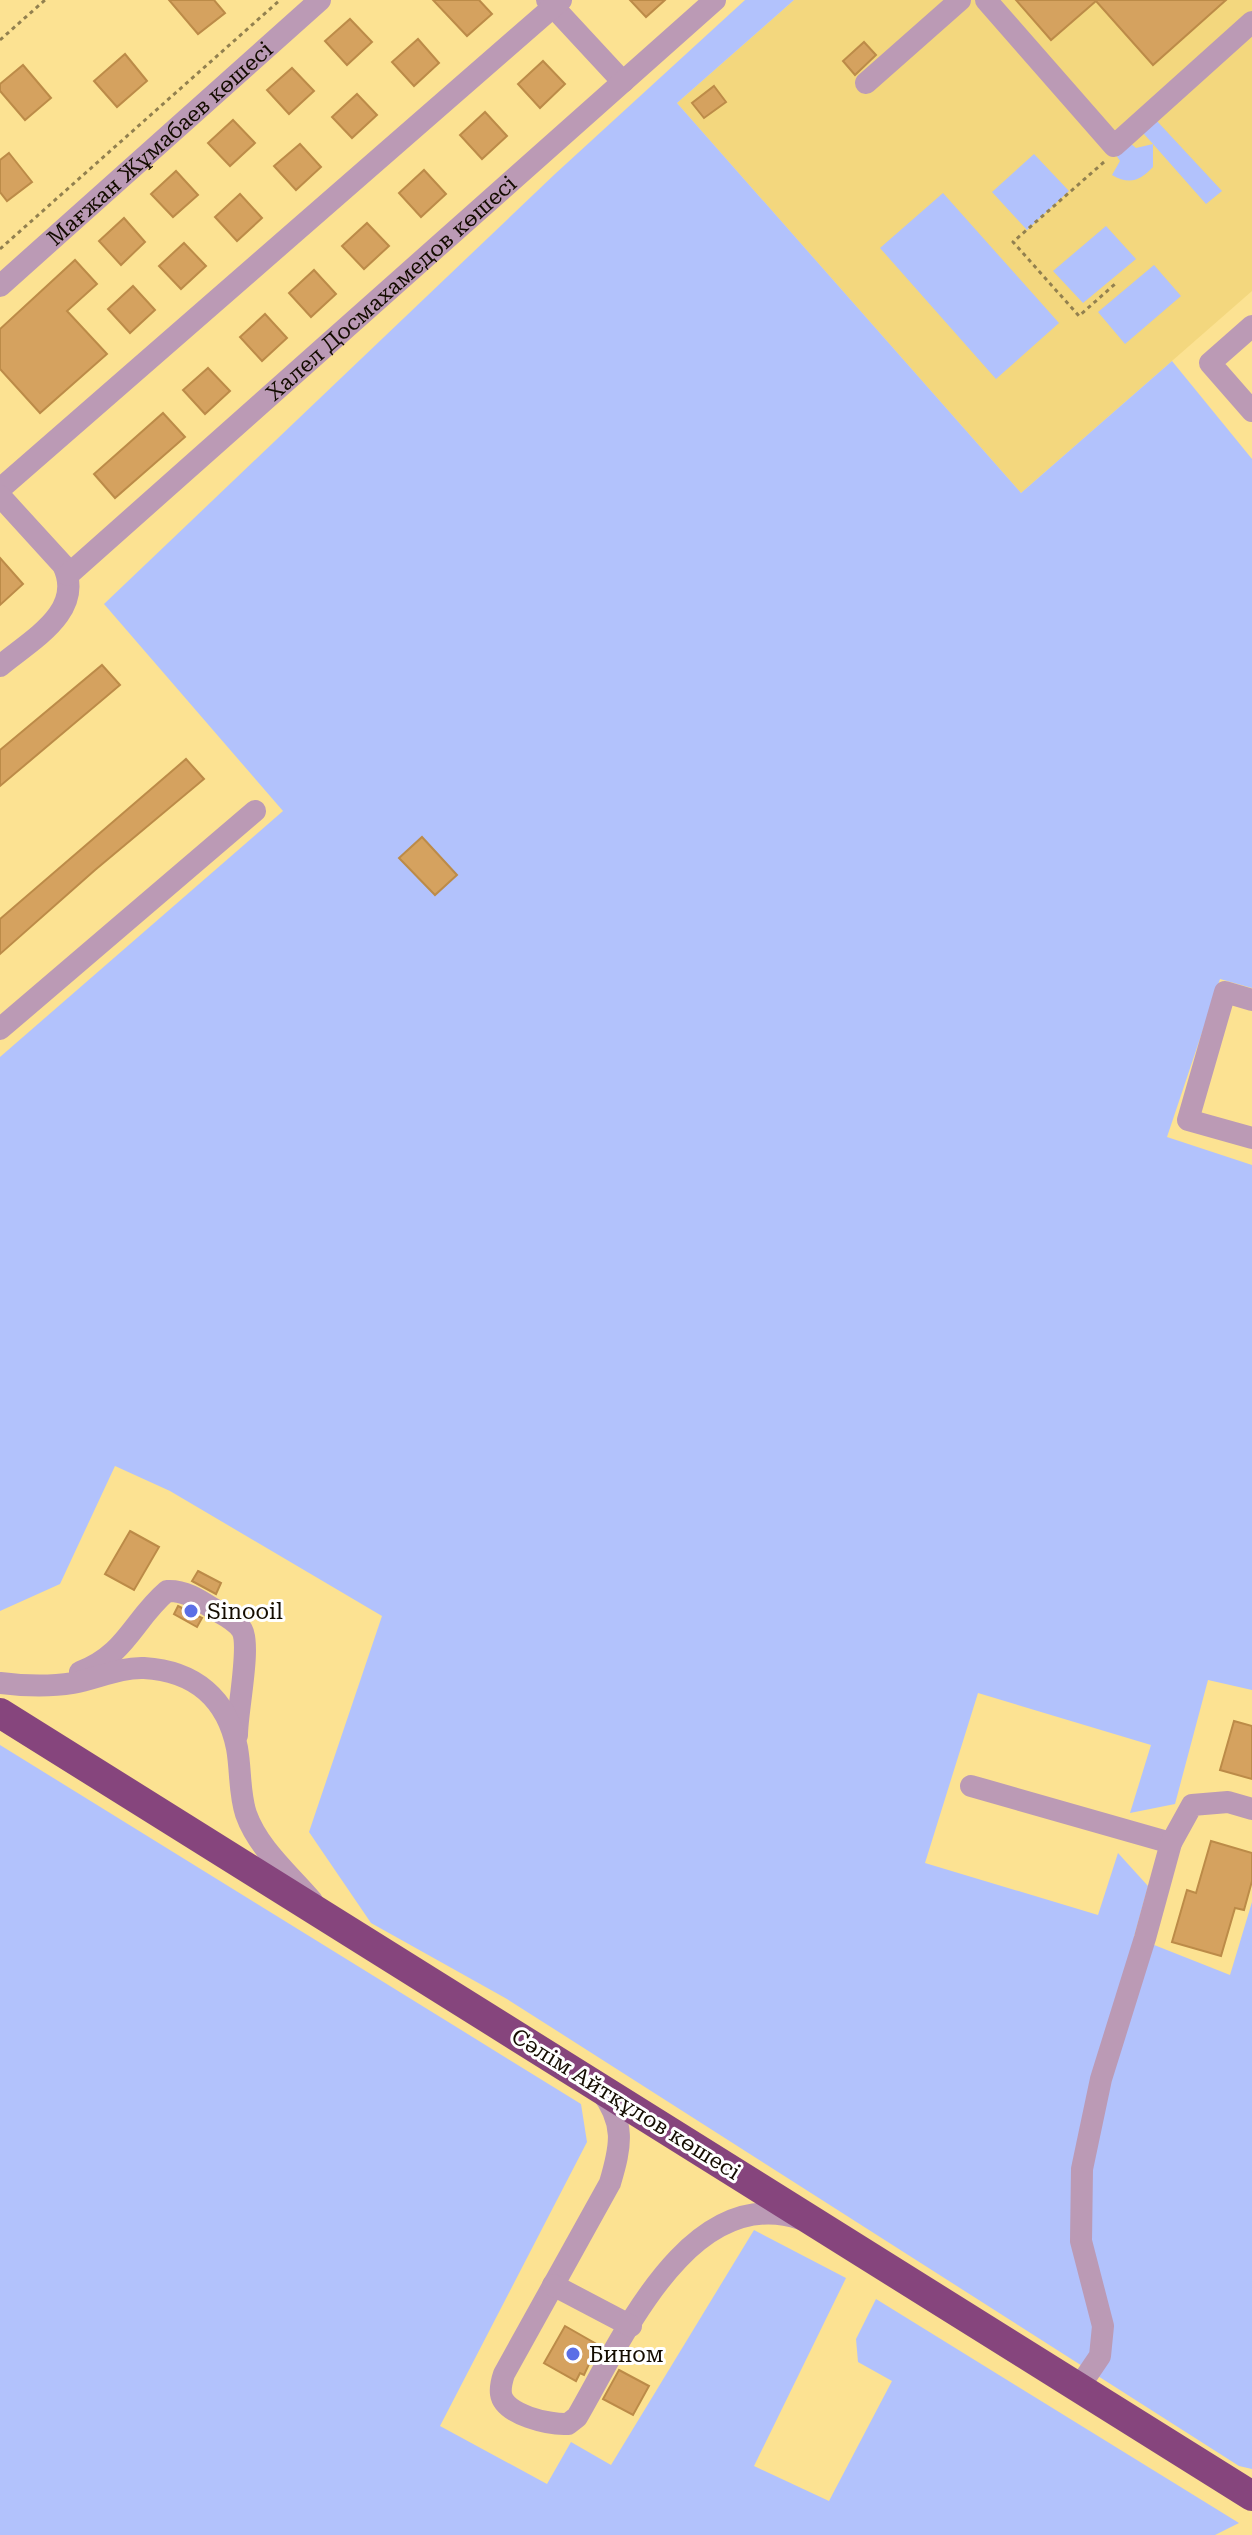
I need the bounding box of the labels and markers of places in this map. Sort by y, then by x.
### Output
place label: Sinooil [207,1599,283,1624]
marker: Sinooil [182,1602,200,1620]
place label: Бином [589,2342,664,2367]
marker: Бином [564,2345,582,2363]

